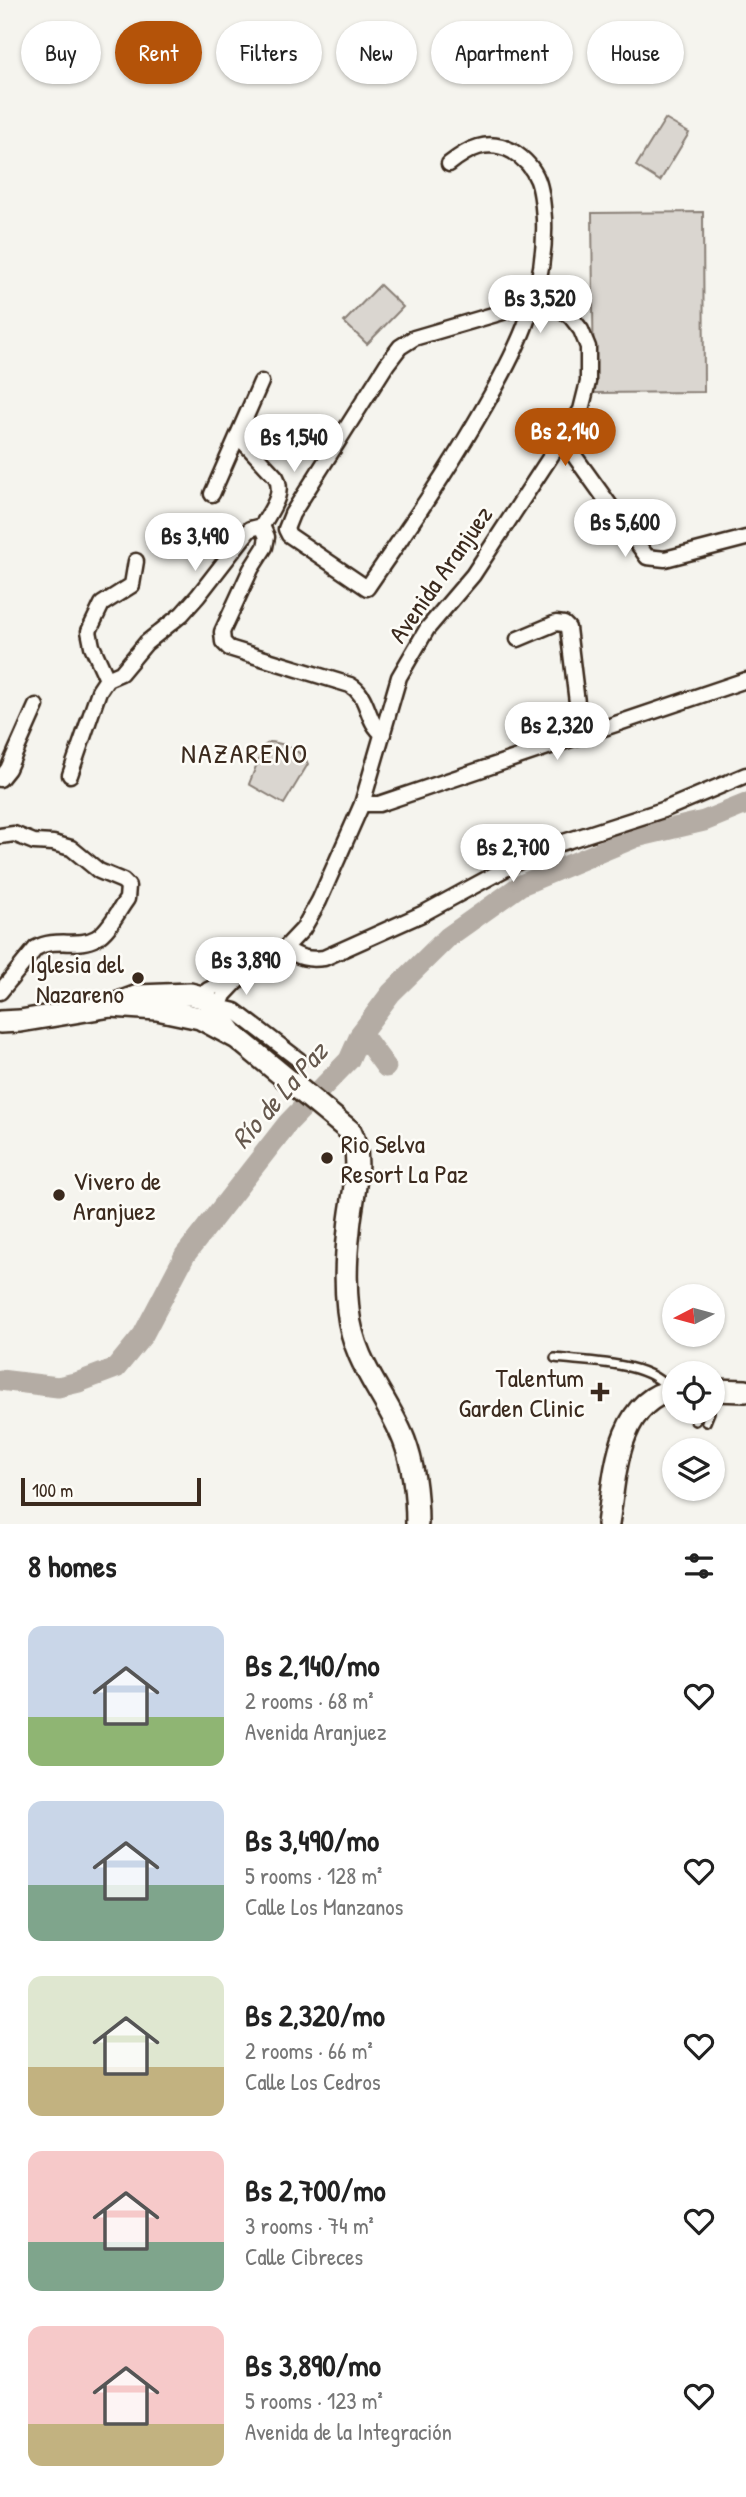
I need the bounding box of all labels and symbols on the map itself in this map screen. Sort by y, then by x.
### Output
pin: Bs 3,520 [468,276,612,335]
pin: Bs 2,140 [493,408,637,468]
pin: Bs 1,540 [222,414,366,474]
street label: Avenida Aranjuez [380,498,500,650]
pin: Bs 5,600 [553,500,697,559]
pin: Bs 3,490 [123,514,267,573]
pin: Bs 2,320 [485,702,629,762]
district label: NAZARENO [181,734,309,772]
pin: Bs 2,700 [441,824,585,884]
pin: Bs 3,890 [174,937,318,997]
place label: Iglesia del Nazareno [30,946,124,1011]
marker: Iglesia del Nazareno [130,970,146,986]
water label: Río de La Paz [222,1032,337,1156]
place label: Rio Selva Resort La Paz [341,1126,468,1191]
marker: Rio Selva Resort La Paz [319,1150,335,1166]
place label: Vivero de Aranjuez [73,1163,161,1228]
marker: Vivero de Aranjuez [51,1187,67,1203]
north arrow [662,1284,724,1348]
place label: Talentum Garden Clinic [458,1360,584,1425]
marker: Talentum Garden Clinic [590,1382,610,1402]
scale bar [21,1475,201,1507]

